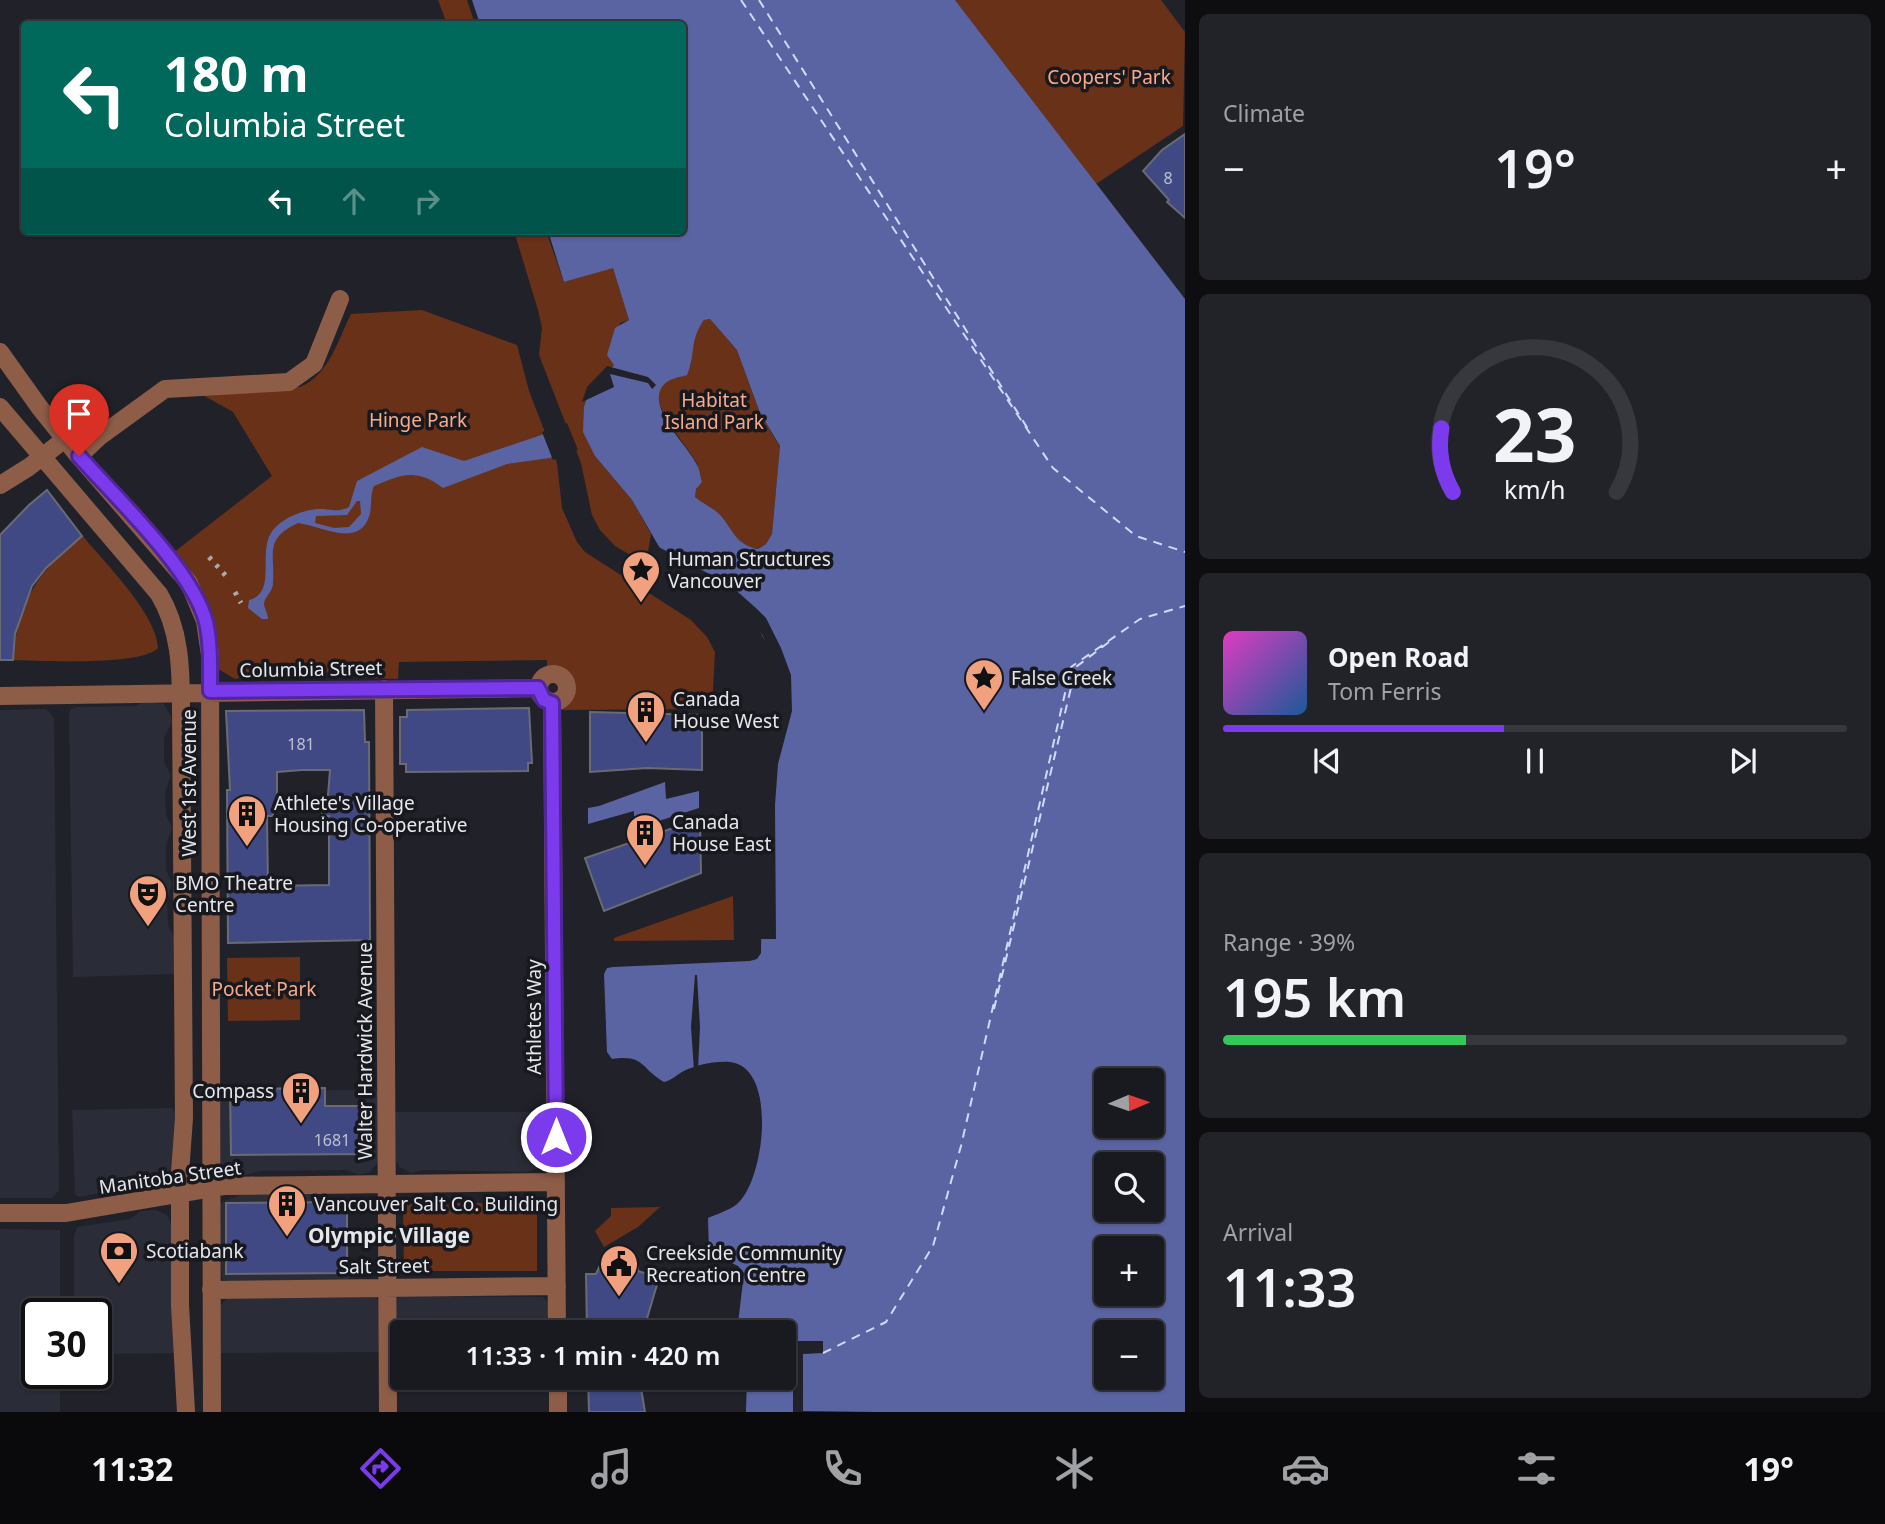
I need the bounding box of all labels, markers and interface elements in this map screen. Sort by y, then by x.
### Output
text: 180 m [164,40,309,106]
icon: left [49,49,140,140]
park label: Coopers' Park [1047,64,1171,90]
text: Climate [1223,97,1305,129]
text: Columbia Street [164,103,405,146]
text: 19° [1494,132,1576,203]
text: − [1223,142,1245,194]
text: + [1825,142,1847,194]
house number: 8 [1163,167,1173,189]
icon: left [262,182,300,220]
icon: ahead [335,182,373,220]
icon: right [408,182,446,220]
pin [49,384,109,456]
text: 23 [1493,385,1577,484]
park label: Habitat Island Park [664,387,764,435]
icon: arrive [60,395,98,433]
park label: Hinge Park [369,407,467,433]
text: km/h [1504,472,1566,506]
place label: Human Structures Vancouver [668,546,831,594]
place icon: Human Structures Vancouver [620,549,662,604]
text: Open Road [1328,639,1470,675]
street label: Columbia Street [239,655,383,683]
place icon: False Creek [963,657,1005,712]
place label: False Creek [1011,665,1112,691]
text: Tom Ferris [1328,675,1441,707]
place label: Canada House West [673,686,779,734]
building icon: Canada House West [625,689,667,744]
street label: West 1st Avenue [176,709,202,857]
house number: 181 [287,733,315,755]
icon: previous [1308,742,1346,780]
icon: pause [1516,742,1554,780]
icon: next [1724,742,1762,780]
place label: Athlete's Village Housing Co-operative [274,790,467,838]
building icon: Athlete's Village Housing Co-operative [226,793,268,848]
place label: Canada House East [672,809,771,857]
building icon: Canada House East [624,812,666,867]
place label: BMO Theatre Centre [175,870,293,918]
theatre icon: BMO Theatre Centre [127,873,169,928]
text: Range · 39% [1223,926,1355,958]
street label: Walter Hardwick Avenue [352,942,378,1160]
street label: Athletes Way [521,959,547,1075]
text: 195 km [1223,961,1406,1032]
park label: Pocket Park [212,976,316,1002]
north arrow [1094,1068,1164,1138]
map controls [1094,1068,1164,1390]
building icon: Compass [280,1070,322,1125]
place label: Compass [192,1078,274,1104]
position arrow [519,1100,593,1174]
house number: 1681 [314,1129,350,1151]
button: search [1094,1152,1164,1222]
street label: Manitoba Street [97,1154,243,1200]
building icon: Vancouver Salt Co. Building [266,1183,308,1238]
place label: Vancouver Salt Co. Building [314,1191,558,1217]
text: Arrival [1223,1216,1293,1248]
district label: Olympic Village [308,1221,470,1249]
bank icon: Scotiabank [98,1230,140,1285]
button: + [1094,1236,1164,1306]
place label: Scotiabank [146,1238,244,1264]
place label: Creekside Community Recreation Centre [646,1240,843,1288]
public building icon: Creekside Community Recreation Centre [598,1243,640,1298]
text: 11:33 [1223,1251,1356,1322]
street label: Salt Street [338,1252,430,1280]
speed limit sign: 30 [21,1298,112,1389]
button: − [1094,1320,1164,1390]
text: 11:33 · 1 min · 420 m [466,1337,720,1373]
icon: directions [356,1444,405,1493]
icon: music [587,1444,636,1493]
icon: phone [818,1444,867,1493]
icon: climate [1050,1444,1099,1493]
icon: car [1281,1444,1330,1493]
icon: filters [1512,1444,1561,1493]
text: 11:32 [91,1447,173,1490]
text: 19° [1744,1447,1794,1490]

